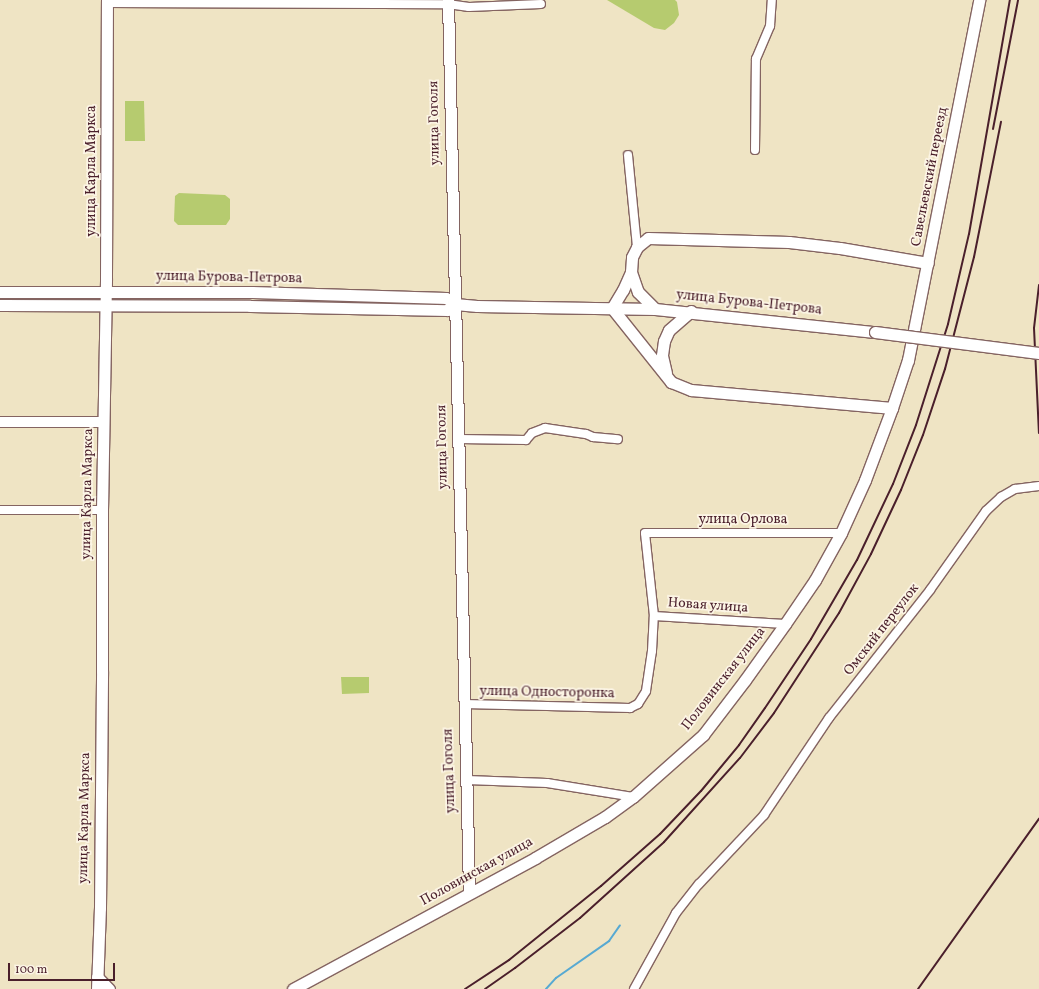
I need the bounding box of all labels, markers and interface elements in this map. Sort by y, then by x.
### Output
street label: улица Гоголя [426,81,444,165]
street label: улица Карла Маркса [84,105,100,237]
street label: Савельевский переезд [908,106,952,248]
street label: улица Бурова-Петрова [156,268,302,288]
street label: улица Бурова-Петрова [675,287,823,319]
street label: улица Гоголя [434,405,452,489]
street label: улица Карла Маркса [78,428,98,560]
street label: улица Орлова [698,512,788,528]
street label: Омский переулок [841,581,923,679]
street label: Новая улица [667,595,749,617]
street label: Половинская улица [678,624,770,734]
street label: улица Односторонка [479,683,615,703]
street label: улица Гоголя [440,729,460,813]
street label: улица Карла Маркса [75,752,95,884]
street label: Половинская улица [417,834,537,910]
scale bar [10,955,117,981]
text: 100 m [15,962,47,978]

